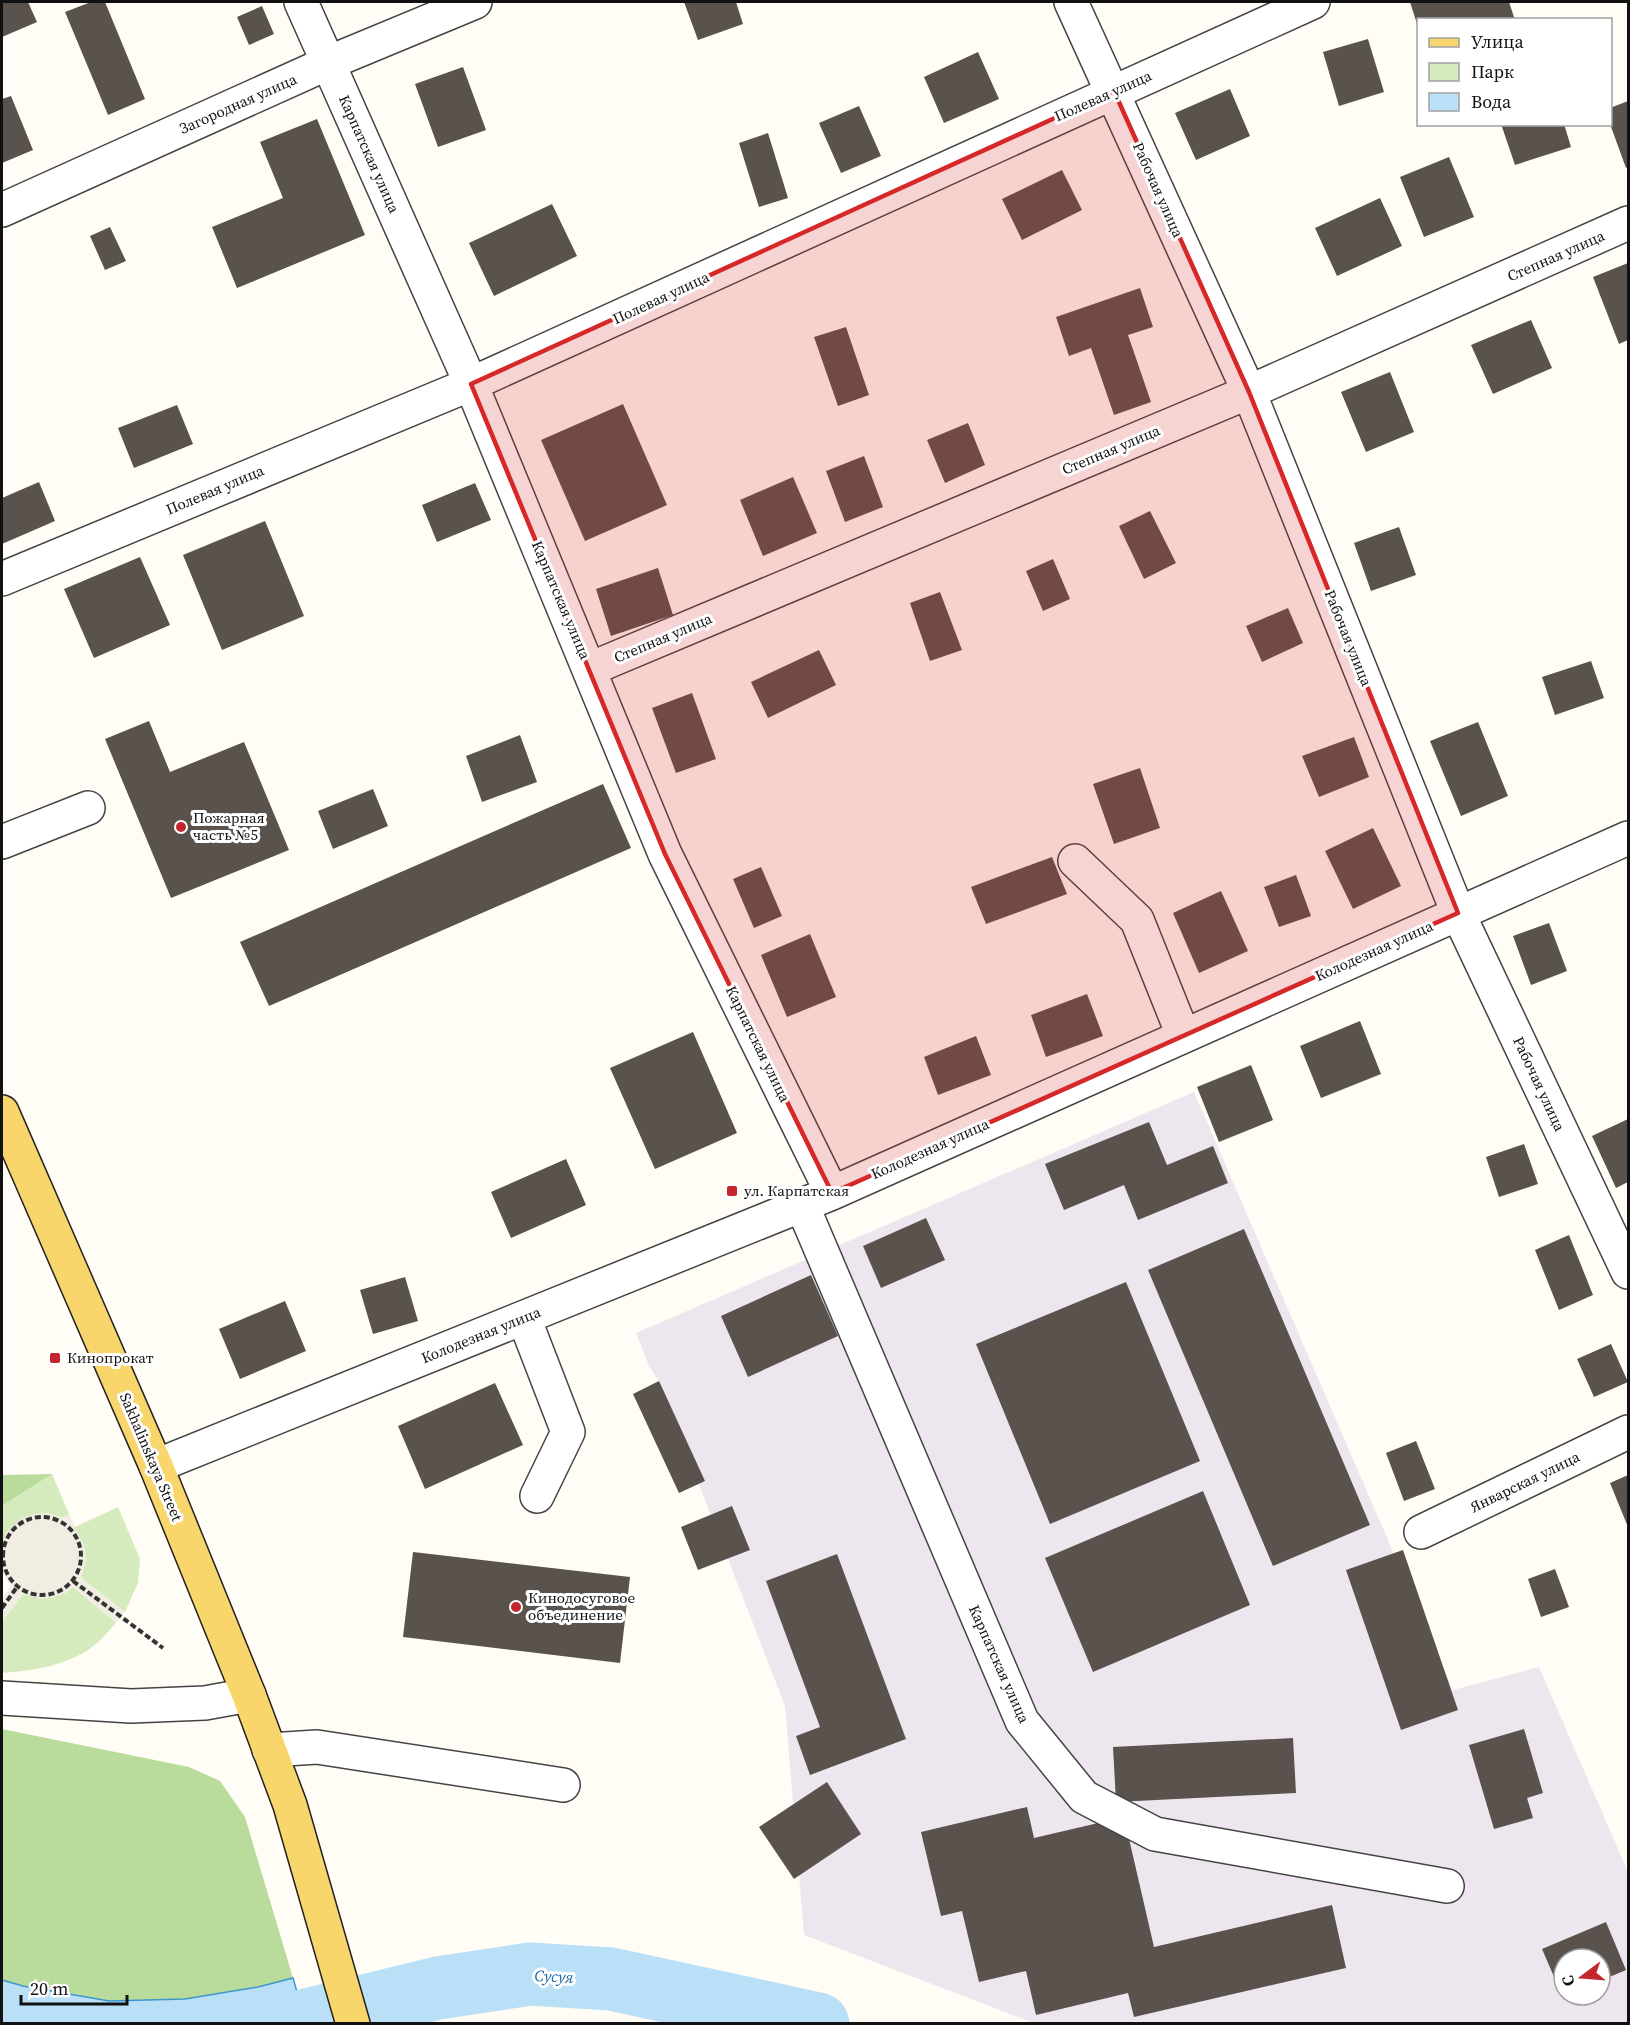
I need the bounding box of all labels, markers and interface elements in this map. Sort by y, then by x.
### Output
legend [1417,18,1612,126]
text: Улица [1471,29,1524,54]
text: Парк [1471,59,1514,84]
street label: Полевая улица [1051,65,1155,126]
street label: Загородная улица [176,68,300,139]
text: Вода [1471,89,1512,114]
street label: Карпатская улица [334,91,405,217]
street label: Рабочая улица [1128,139,1189,241]
street label: Степная улица [1504,225,1608,286]
street label: Полевая улица [609,266,713,329]
street label: Степная улица [1059,419,1163,480]
street label: Полевая улица [163,459,267,520]
street label: Карпатская улица [527,537,596,663]
street label: Рабочая улица [1320,586,1378,690]
street label: Степная улица [611,607,715,668]
place label: Пожарная часть №5 [193,807,265,845]
marker: Пожарная часть №5 [174,820,188,834]
street label: Колодезная улица [1311,915,1436,986]
street label: Карпатская улица [721,982,796,1106]
street label: Рабочая улица [1508,1033,1571,1135]
street label: Колодезная улица [867,1113,992,1184]
place label: ул. Карпатская [744,1180,849,1201]
marker: ул. Карпатская [725,1184,739,1198]
street label: Колодезная улица [418,1301,544,1368]
place label: Кинопрокат [67,1347,154,1368]
marker: Кинопрокат [48,1351,62,1365]
street label: Sakhalinskaya Street [115,1389,188,1524]
street label: Январская улица [1466,1446,1583,1517]
place label: Кинодосуговое объединение [528,1587,635,1625]
marker: Кинодосуговое объединение [509,1600,523,1614]
street label: Карпатская улица [964,1601,1035,1727]
north arrow [1552,1947,1612,2007]
water label: Сусуя [534,1964,574,1988]
scale bar [21,1968,128,2006]
text: С [1556,1973,1580,1989]
text: 20 m [30,1976,68,2001]

